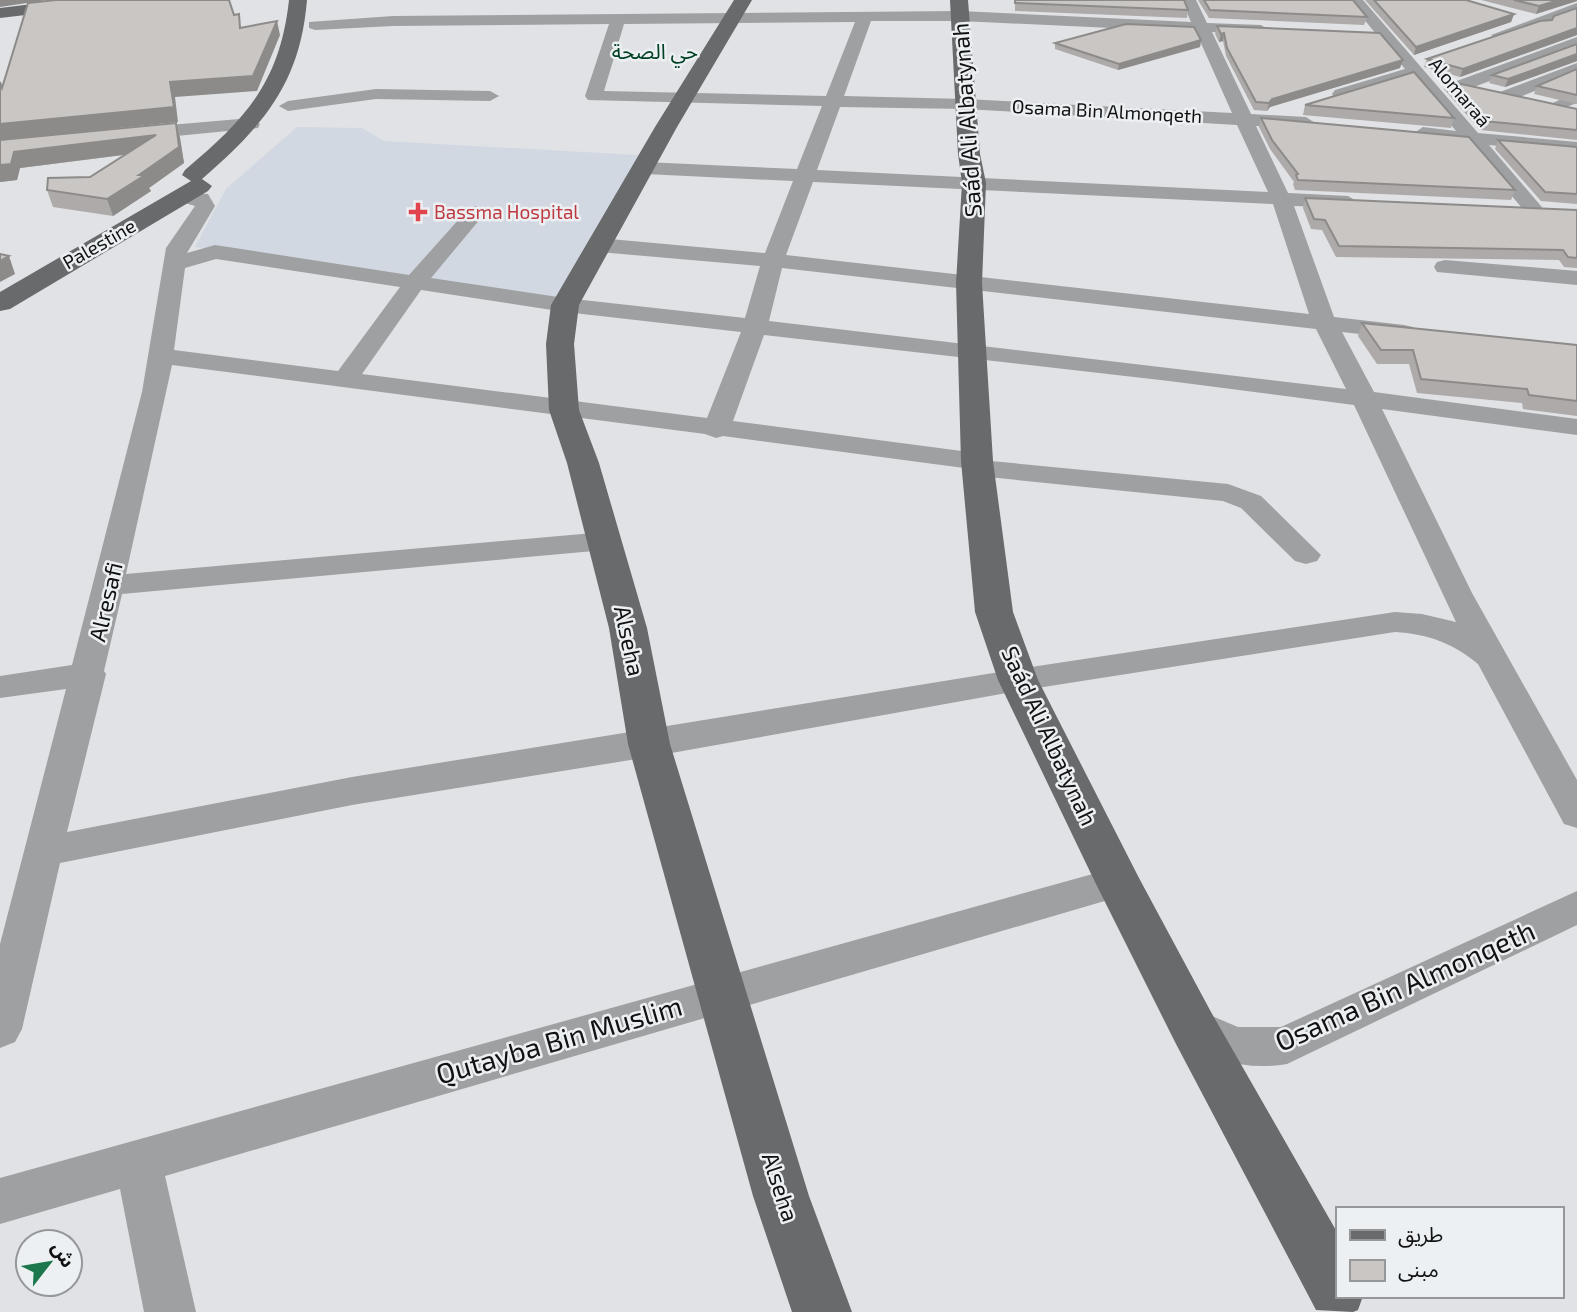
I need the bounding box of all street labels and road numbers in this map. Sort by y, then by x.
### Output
street label: Saád Ali Albatynah [945,22,987,218]
street label: Alomaraá [1425,52,1496,131]
street label: Osama Bin Almonqeth [1011,94,1203,127]
street label: Palestine [58,214,139,274]
street label: Alresafi [82,559,128,644]
street label: Alseha [609,603,651,679]
street label: Saád Ali Albatynah [996,642,1104,830]
street label: Osama Bin Almonqeth [1269,912,1540,1058]
street label: Qutayba Bin Muslim [432,988,686,1090]
street label: Alseha [757,1149,805,1225]

